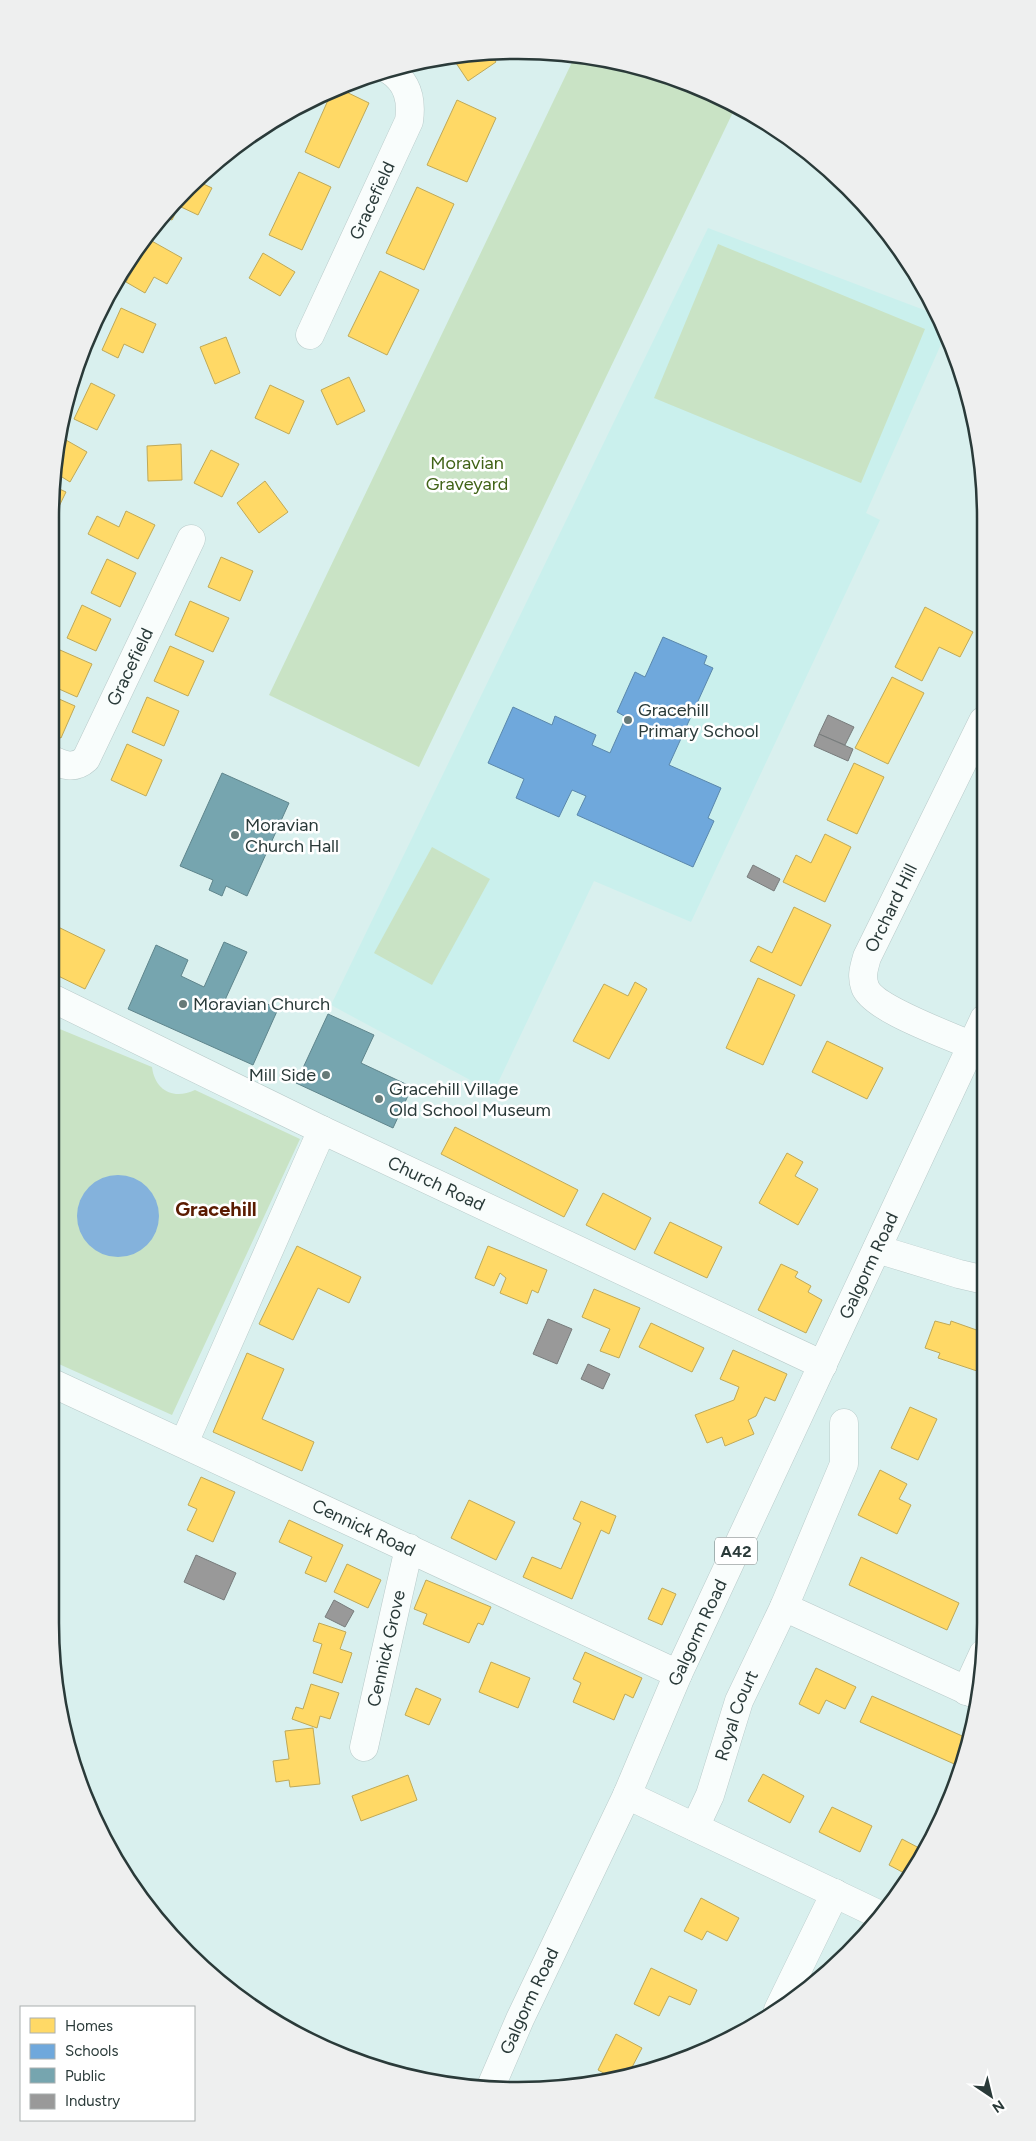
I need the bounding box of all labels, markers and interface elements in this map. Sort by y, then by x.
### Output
street label: Gracefield [345,158,400,243]
park label: Moravian Graveyard [426,452,508,495]
street label: Gracefield [102,624,158,709]
place label: Gracehill Primary School [638,699,759,742]
marker: Gracehill Primary School [622,714,634,726]
place label: Moravian Church Hall [245,814,339,857]
marker: Moravian Church Hall [229,829,241,841]
street label: Orchard Hill [860,860,922,956]
place label: Moravian Church [193,993,330,1015]
marker: Moravian Church [177,998,189,1010]
place label: Mill Side [249,1064,316,1086]
marker: Mill Side [320,1069,332,1081]
place label: Gracehill Village Old School Museum [389,1078,551,1121]
marker: Gracehill Village Old School Museum [373,1093,385,1105]
street label: Church Road [384,1151,488,1216]
district label: Gracehill [175,1197,257,1221]
street label: Galgorm Road [834,1209,903,1323]
street label: Cennick Road [309,1494,419,1561]
road number: A42 [715,1538,757,1564]
street label: Galgorm Road [663,1576,732,1689]
street label: Cennick Grove [362,1588,410,1709]
street label: Royal Court [710,1667,763,1764]
street label: Galgorm Road [495,1944,563,2058]
legend [20,2006,195,2121]
text: Homes [65,2017,113,2035]
text: Schools [65,2042,118,2060]
text: Public [65,2067,106,2085]
north arrow [966,2071,1016,2121]
text: Industry [65,2092,120,2110]
text: N [989,2096,1007,2116]

